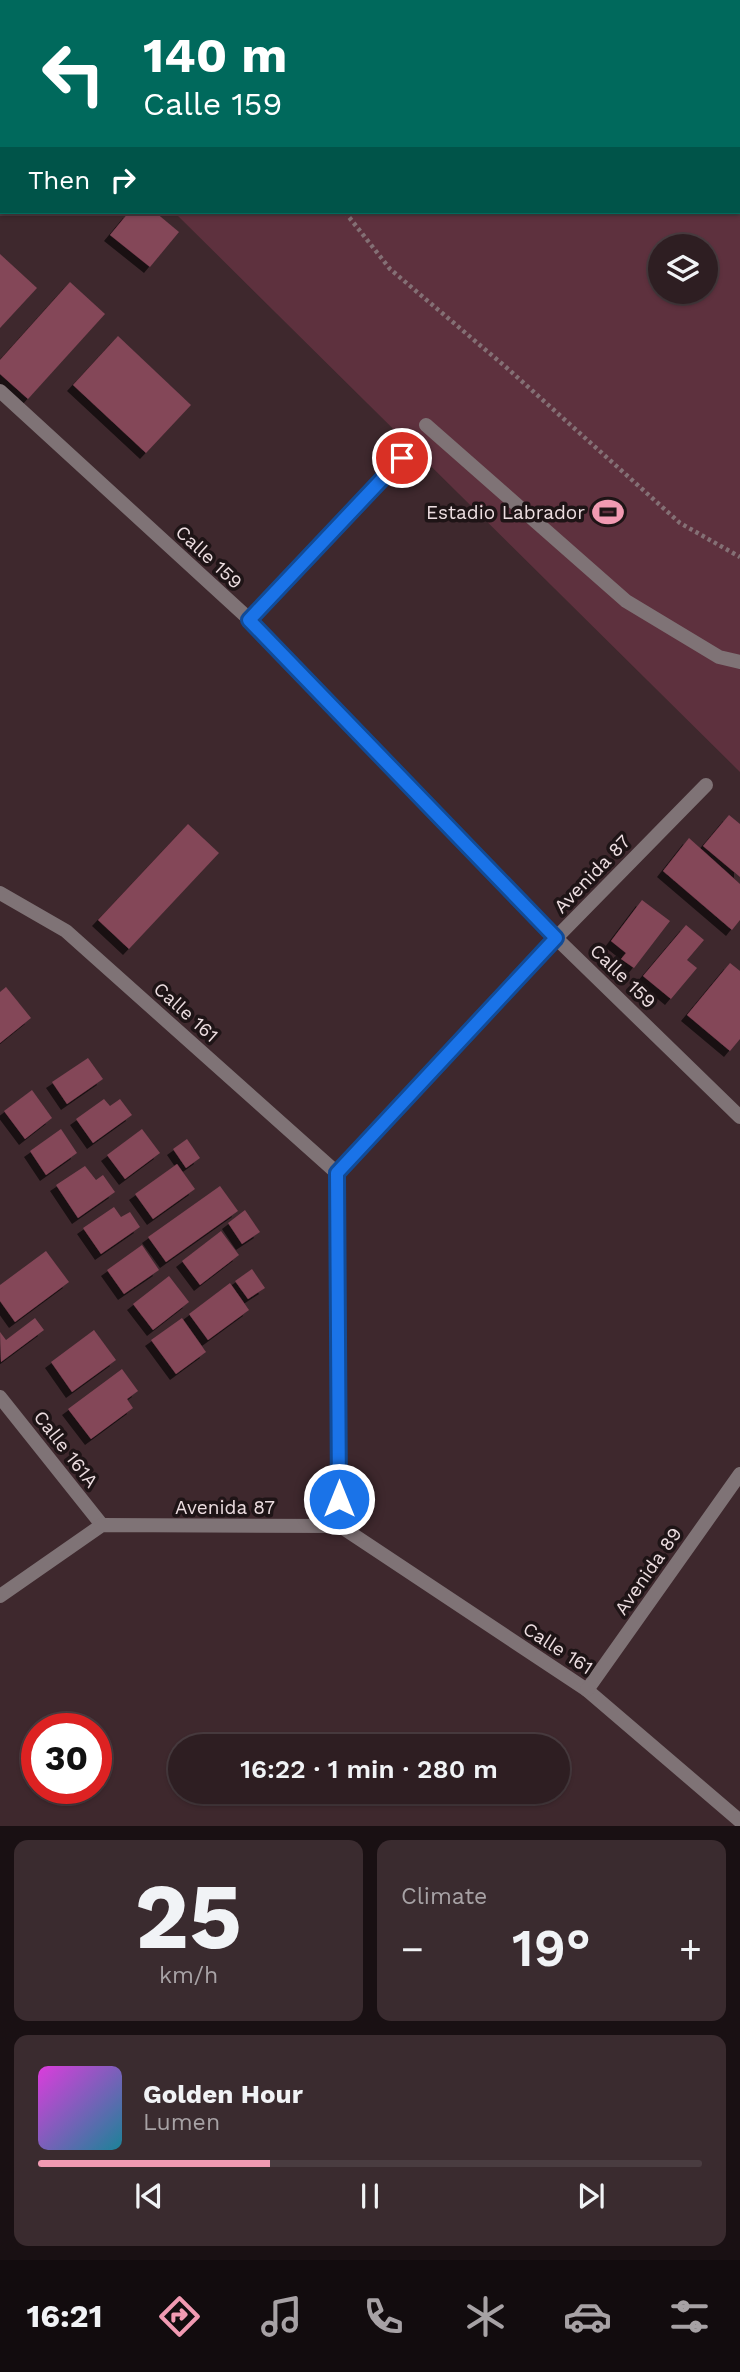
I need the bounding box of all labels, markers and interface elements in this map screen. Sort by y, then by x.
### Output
text: 140 m [143,26,287,84]
icon: left [28,28,119,119]
text: Calle 159 [143,85,282,123]
icon: right [104,161,142,199]
text: Then [28,165,90,195]
map controls [648,234,718,304]
button: layers [648,234,718,304]
pin [372,428,432,488]
icon: arrive [383,439,421,477]
sports icon: Estadio Labrador [591,495,625,529]
place label: Estadio Labrador [426,501,585,524]
street label: Calle 159 [171,520,247,594]
street label: Avenida 87 [549,830,635,918]
street label: Calle 159 [585,939,661,1013]
street label: Calle 161 [149,977,223,1047]
street label: Calle 161A [29,1406,103,1492]
position arrow [302,1462,376,1536]
street label: Avenida 87 [175,1496,275,1519]
street label: Avenida 89 [609,1523,687,1619]
street label: Calle 161 [519,1617,597,1679]
speed limit sign: 30 [21,1713,112,1804]
text: 16:22 · 1 min · 280 m [240,1754,498,1784]
text: 25 [135,1863,242,1970]
text: Climate [401,1883,487,1910]
text: 19° [512,1918,591,1979]
text: − [401,1927,424,1971]
text: + [679,1927,702,1971]
text: km/h [159,1962,218,1989]
text: Golden Hour [143,2079,303,2109]
text: Lumen [143,2109,220,2136]
icon: previous [130,2177,168,2215]
icon: pause [351,2177,389,2215]
icon: next [572,2177,610,2215]
icon: directions [155,2292,204,2341]
icon: music [257,2292,306,2341]
icon: phone [359,2292,408,2341]
icon: climate [461,2292,510,2341]
icon: car [563,2292,612,2341]
icon: filters [665,2292,714,2341]
text: 16:21 [26,2297,102,2335]

